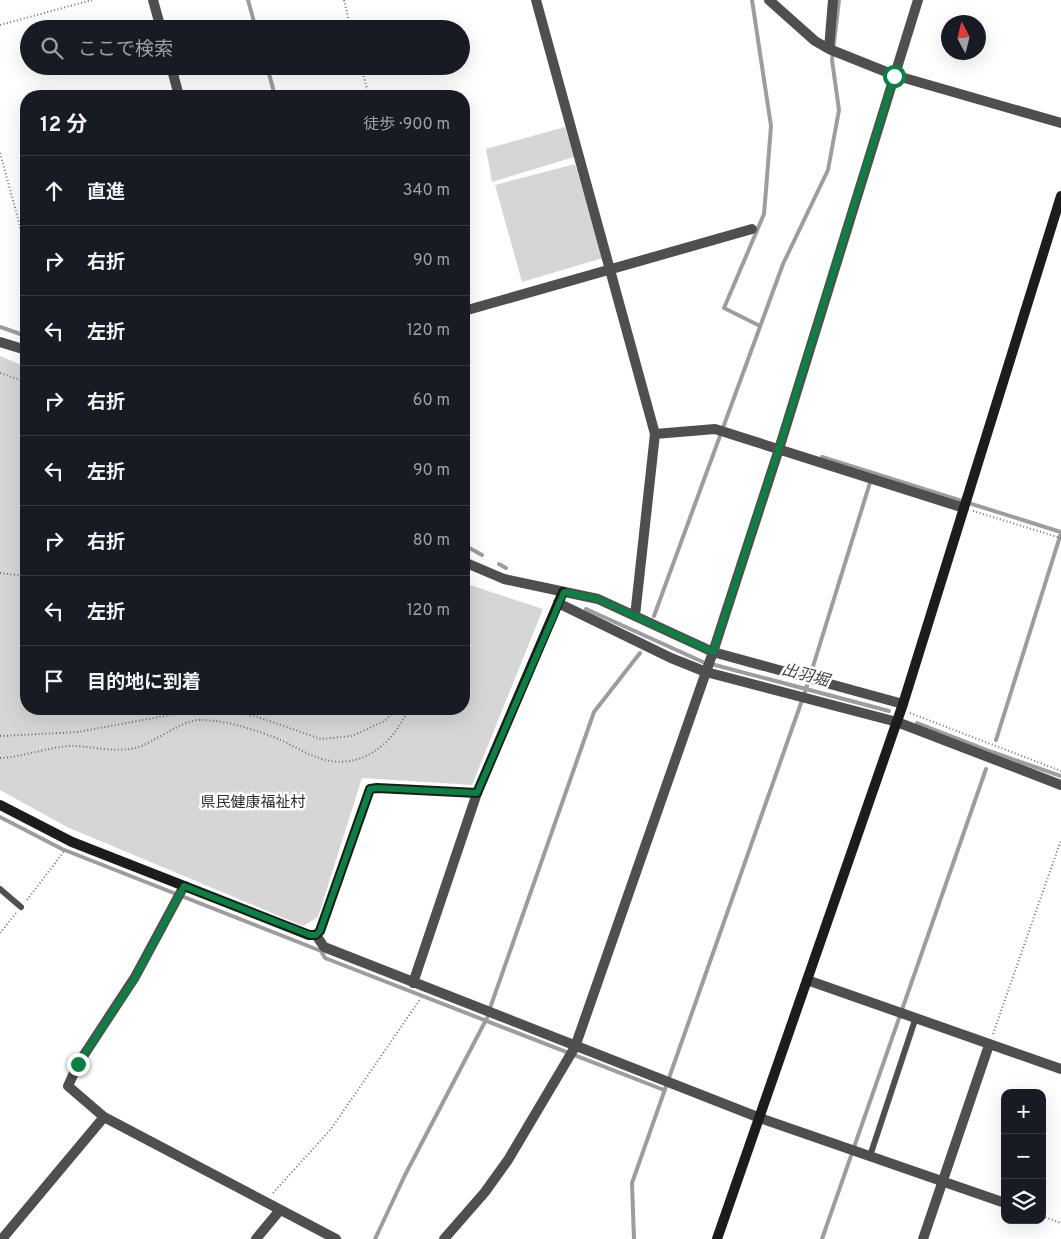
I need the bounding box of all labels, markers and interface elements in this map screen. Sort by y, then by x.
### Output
north arrow [941,15,986,60]
search box [20,20,470,75]
icon: search [38,34,66,62]
text: ここで検索 [78,38,173,62]
route start [883,65,906,88]
text: 12 分 [40,112,88,139]
text: 徒歩 · 900 m [363,115,450,135]
icon: ahead [40,177,68,205]
text: 直進 [87,181,125,205]
text: 340 m [403,181,450,201]
icon: right [40,247,68,275]
text: 右折 [87,251,125,275]
text: 90 m [413,251,450,271]
icon: left [40,317,68,345]
text: 左折 [87,321,125,345]
text: 120 m [407,321,450,341]
icon: right [40,387,68,415]
text: 右折 [87,391,125,415]
text: 60 m [413,391,450,411]
icon: left [40,457,68,485]
text: 左折 [87,461,125,485]
text: 90 m [413,461,450,481]
icon: right [40,527,68,555]
text: 右折 [87,531,125,555]
text: 80 m [413,531,450,551]
icon: left [40,597,68,625]
text: 左折 [87,601,125,625]
text: 120 m [407,601,450,621]
water label: 出羽堀 [779,660,834,693]
icon: arrive [40,667,68,695]
text: 目的地に到着 [87,671,201,695]
park label: 県民健康福祉村 [200,793,306,813]
route end [67,1053,90,1076]
map controls [1001,1089,1046,1224]
button: + [1001,1089,1046,1134]
button: − [1001,1134,1046,1179]
button: layers [1001,1179,1046,1224]

